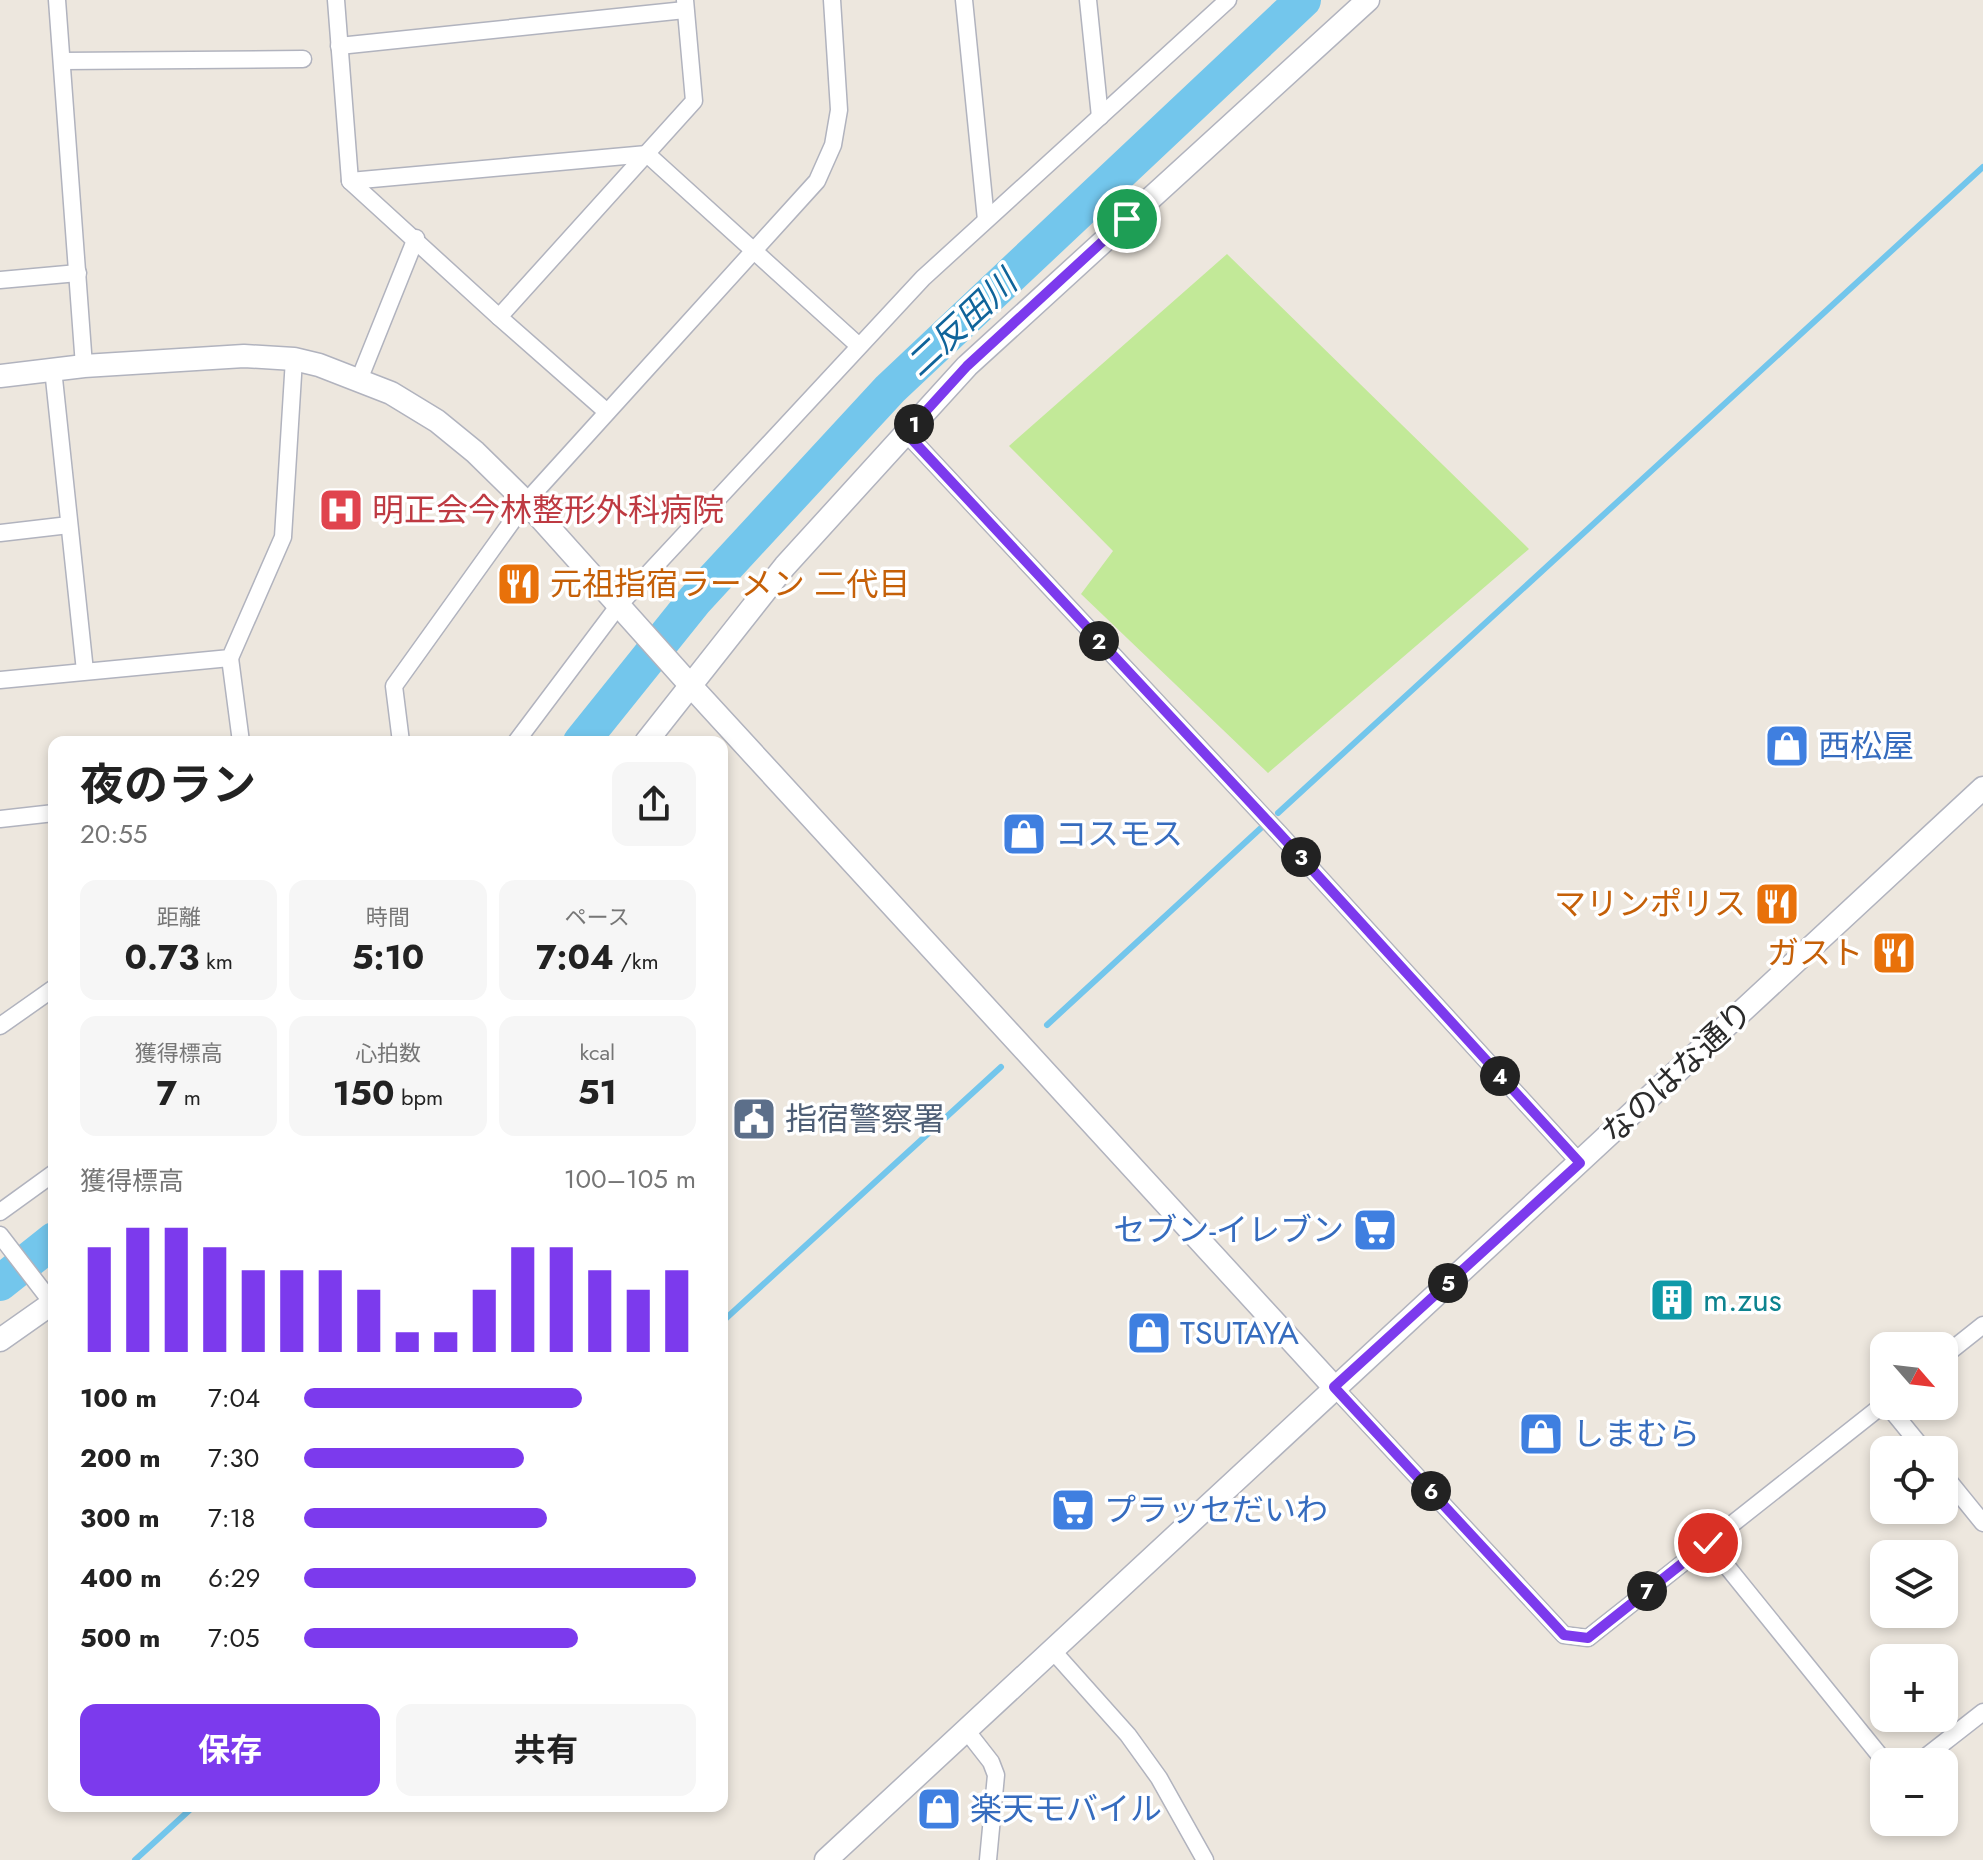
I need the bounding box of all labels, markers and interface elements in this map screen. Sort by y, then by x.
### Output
pin [1093,185,1161,253]
icon: arrive [1105,197,1149,241]
water label: 二反田川 [895,257,1030,388]
pin: 1 [894,404,934,444]
text: 1 [908,408,920,440]
hospital icon: 明正会今林整形外科病院 [317,486,365,534]
place label: 明正会今林整形外科病院 [372,487,724,533]
restaurant icon: 元祖指宿ラーメン 二代目 [495,560,543,608]
place label: 元祖指宿ラーメン 二代目 [550,561,910,607]
pin: 2 [1079,621,1119,661]
text: 2 [1092,625,1106,657]
shop icon: 西松屋 [1763,722,1811,770]
place label: 西松屋 [1818,723,1914,769]
text: 夜のラン [80,753,256,817]
button: share [612,762,696,846]
shop icon: コスモス [1000,810,1048,858]
place label: コスモス [1055,811,1183,857]
text: 20:55 [80,815,148,853]
pin: 3 [1281,837,1321,877]
text: 3 [1294,841,1308,873]
restaurant icon: マリンポリス [1753,880,1801,928]
place label: マリンポリス [1554,881,1746,927]
text: 距離 [157,901,201,933]
text: 時間 [366,901,410,933]
text: ペース [565,901,630,933]
restaurant icon: ガスト [1870,929,1918,977]
place label: ガスト [1767,930,1863,976]
text: 0.73 [124,933,199,982]
text: 5:10 [352,933,424,982]
text: 7:04 [536,933,614,982]
text: km [199,945,233,977]
text: /km [614,945,659,977]
street label: なのはな通り [1591,990,1763,1154]
text: kcal [580,1036,615,1068]
text: 獲得標高 [135,1037,223,1069]
text: 心拍数 [355,1037,421,1069]
pin: 4 [1480,1056,1520,1096]
text: 4 [1492,1060,1508,1092]
text: 51 [578,1068,617,1117]
text: 7 [157,1069,177,1118]
text: 150 [333,1069,394,1118]
text: m [177,1081,201,1113]
text: bpm [394,1081,443,1113]
public building icon: 指宿警察署 [730,1095,778,1143]
place label: 指宿警察署 [785,1096,945,1142]
text: 100–105 m [564,1160,696,1198]
text: 獲得標高 [80,1162,184,1200]
supermarket icon: セブン-イレブン [1351,1206,1399,1254]
place label: セブン-イレブン [1113,1207,1344,1253]
pin: 5 [1428,1263,1468,1303]
text: 5 [1441,1267,1455,1299]
building icon: m.zus [1648,1276,1696,1324]
place label: m.zus [1703,1277,1782,1323]
shop icon: TSUTAYA [1125,1309,1173,1357]
place label: TSUTAYA [1180,1310,1299,1356]
north arrow [1870,1332,1958,1420]
map controls [1870,1332,1958,1836]
text: 100 m [80,1379,157,1417]
text: 7:04 [208,1379,260,1417]
shop icon: しまむら [1517,1410,1565,1458]
place label: しまむら [1572,1411,1700,1457]
button: locate [1870,1436,1958,1524]
text: 200 m [80,1439,161,1477]
text: 7:30 [208,1439,259,1477]
pin: 6 [1411,1471,1451,1511]
text: 6 [1424,1475,1438,1507]
supermarket icon: プラッセだいわ [1049,1486,1097,1534]
place label: プラッセだいわ [1104,1487,1328,1533]
text: 300 m [80,1499,160,1537]
text: 7:18 [208,1499,255,1537]
pin [1674,1509,1742,1577]
icon: check [1686,1521,1730,1565]
button: layers [1870,1540,1958,1628]
text: 400 m [80,1559,162,1597]
text: 6:29 [208,1559,261,1597]
pin: 7 [1627,1571,1667,1611]
text: 7 [1640,1575,1654,1607]
text: 500 m [80,1619,160,1657]
text: 7:05 [208,1619,260,1657]
button: + [1870,1644,1958,1732]
button: 保存 [80,1704,380,1796]
button: 共有 [396,1704,696,1796]
button: − [1870,1748,1958,1836]
shop icon: 楽天モバイル [915,1785,963,1833]
place label: 楽天モバイル [970,1786,1162,1832]

